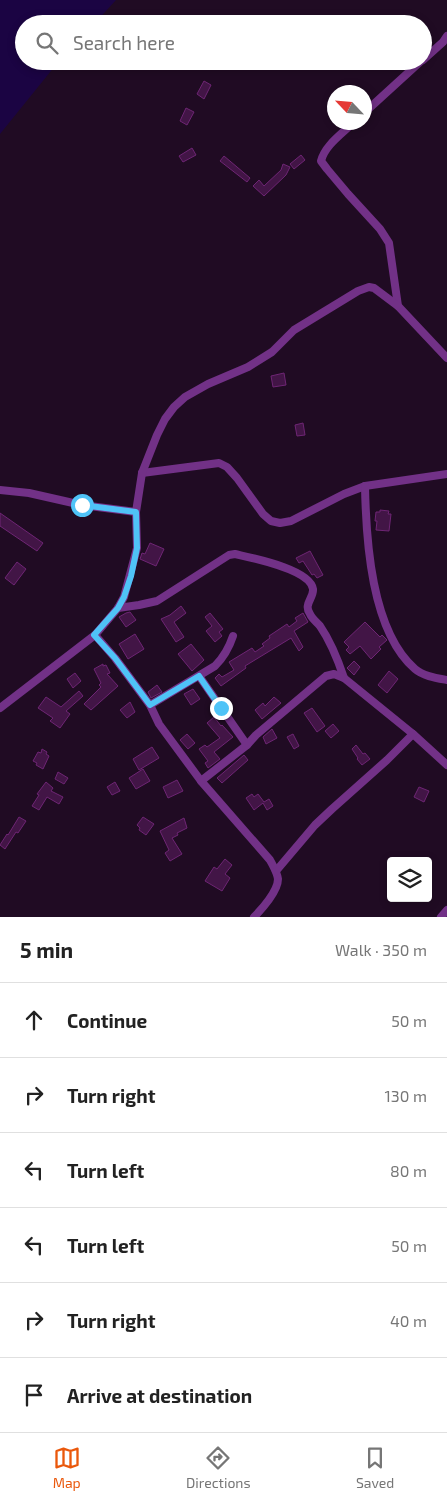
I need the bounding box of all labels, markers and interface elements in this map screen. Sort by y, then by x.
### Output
search box [15,15,432,70]
icon: search [33,29,61,57]
text: Search here [73,31,175,54]
north arrow [327,85,372,130]
route start [71,494,94,517]
route end [210,697,233,720]
map controls [387,857,432,902]
button: layers [387,857,432,902]
text: 5 min [20,937,73,962]
text: Walk · 350 m [335,940,427,959]
icon: ahead [20,1006,48,1034]
text: Continue [67,1009,147,1032]
text: 50 m [391,1011,427,1030]
icon: right [20,1081,48,1109]
text: Turn right [67,1084,155,1107]
text: 130 m [385,1086,427,1105]
icon: left [20,1156,48,1184]
text: Turn left [67,1159,144,1182]
text: 80 m [390,1161,427,1180]
icon: left [20,1231,48,1259]
text: Turn left [67,1234,144,1257]
text: 50 m [391,1236,427,1255]
icon: right [20,1306,48,1334]
text: Turn right [67,1309,155,1332]
text: 40 m [390,1311,427,1330]
icon: arrive [20,1381,48,1409]
text: Arrive at destination [67,1384,252,1407]
tab: Map [53,1444,81,1491]
tab: Directions [186,1444,251,1491]
tab: Saved [356,1444,394,1491]

